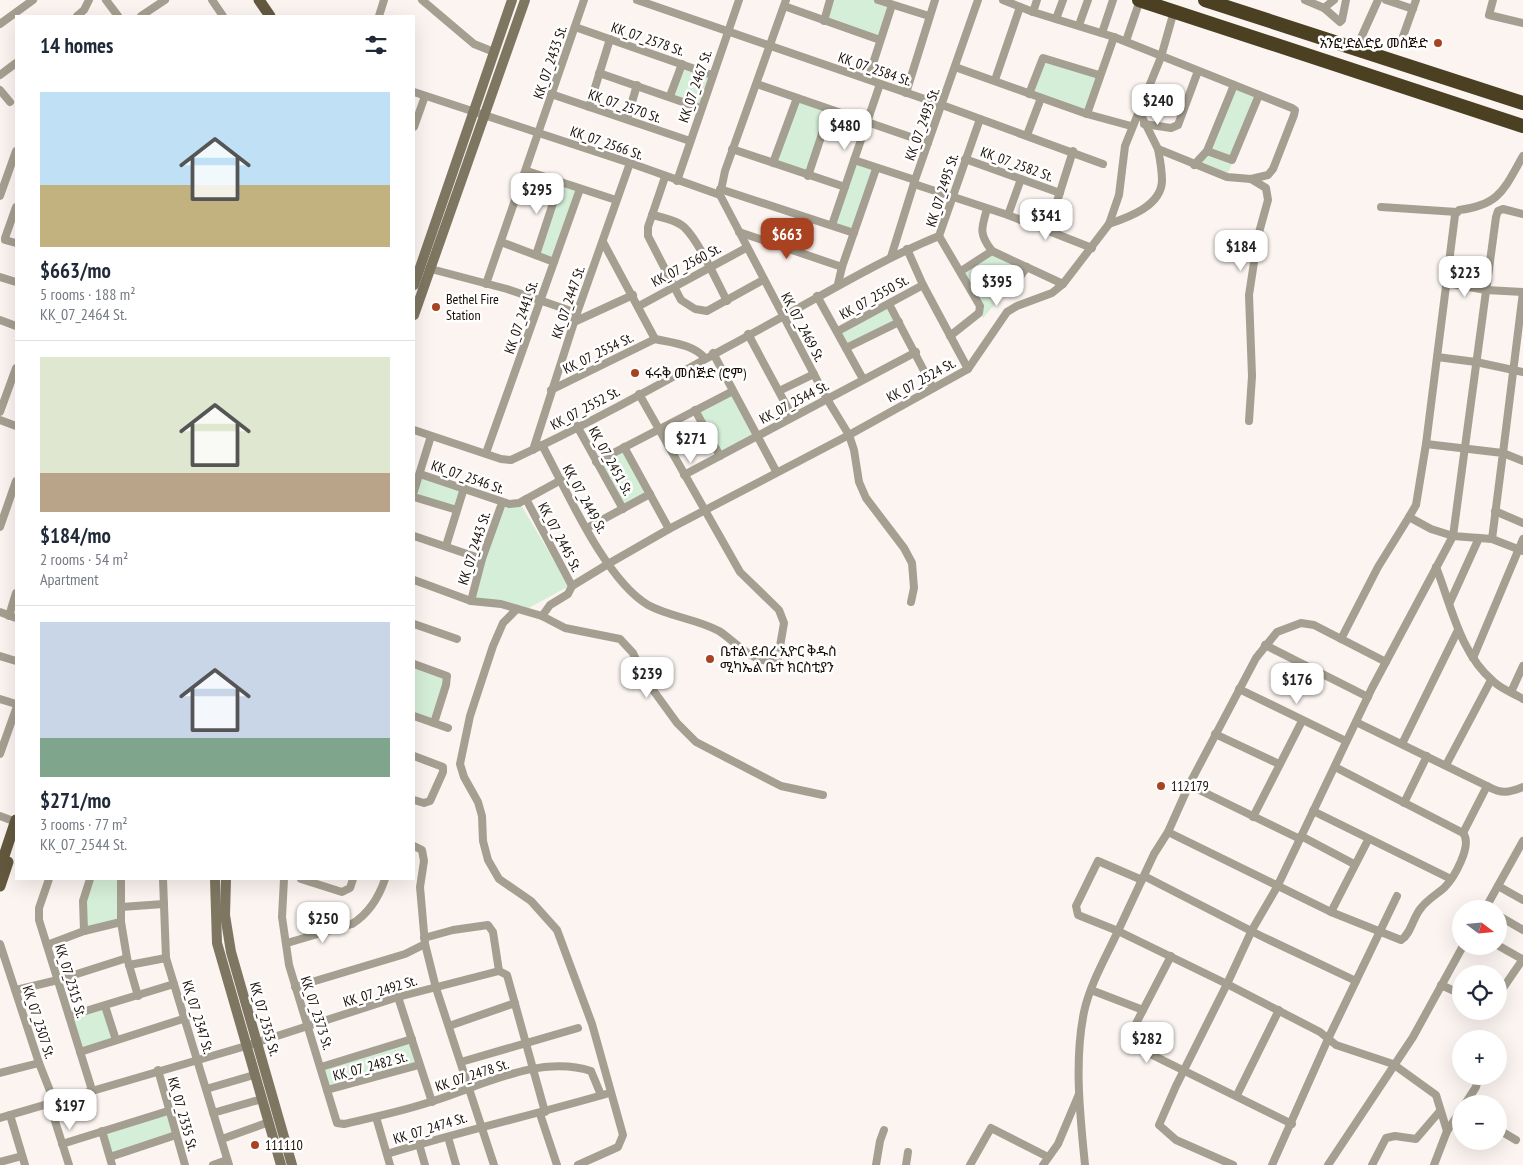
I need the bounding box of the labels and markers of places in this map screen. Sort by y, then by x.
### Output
place label: አንፎ ድልድይ መስጅድ [1320,34,1428,52]
marker: አንፎ ድልድይ መስጅድ [1432,37,1444,49]
pin: $240 [1128,84,1188,126]
pin: $480 [815,108,875,151]
pin: $295 [507,172,567,215]
pin: $341 [1016,198,1076,241]
pin: $663 [757,218,817,260]
pin: $184 [1211,230,1271,272]
pin: $223 [1435,256,1495,298]
pin: $395 [967,264,1027,307]
place label: Bethel Fire Station [446,290,499,324]
marker: Bethel Fire Station [430,301,442,313]
place label: ፋሩቅ መስጅድ (ሮም) [645,364,747,382]
marker: ፋሩቅ መስጅድ (ሮም) [629,367,641,379]
pin: $271 [661,422,721,464]
place label: ቤተል ደብረ ኢዮር ቅዱስ ሚካኤል ቤተ ክርስቲያን [720,642,837,676]
marker: ቤተል ደብረ ኢዮር ቅዱስ ሚካኤል ቤተ ክርስቲያን [704,653,716,665]
pin: $239 [617,656,677,699]
pin: $176 [1267,662,1327,705]
place label: 112179 [1171,777,1209,795]
marker: 112179 [1155,780,1167,792]
pin: $250 [293,902,353,944]
pin: $282 [1117,1022,1177,1064]
pin: $197 [40,1088,100,1131]
place label: 111110 [265,1136,303,1154]
marker: 111110 [249,1139,261,1151]

